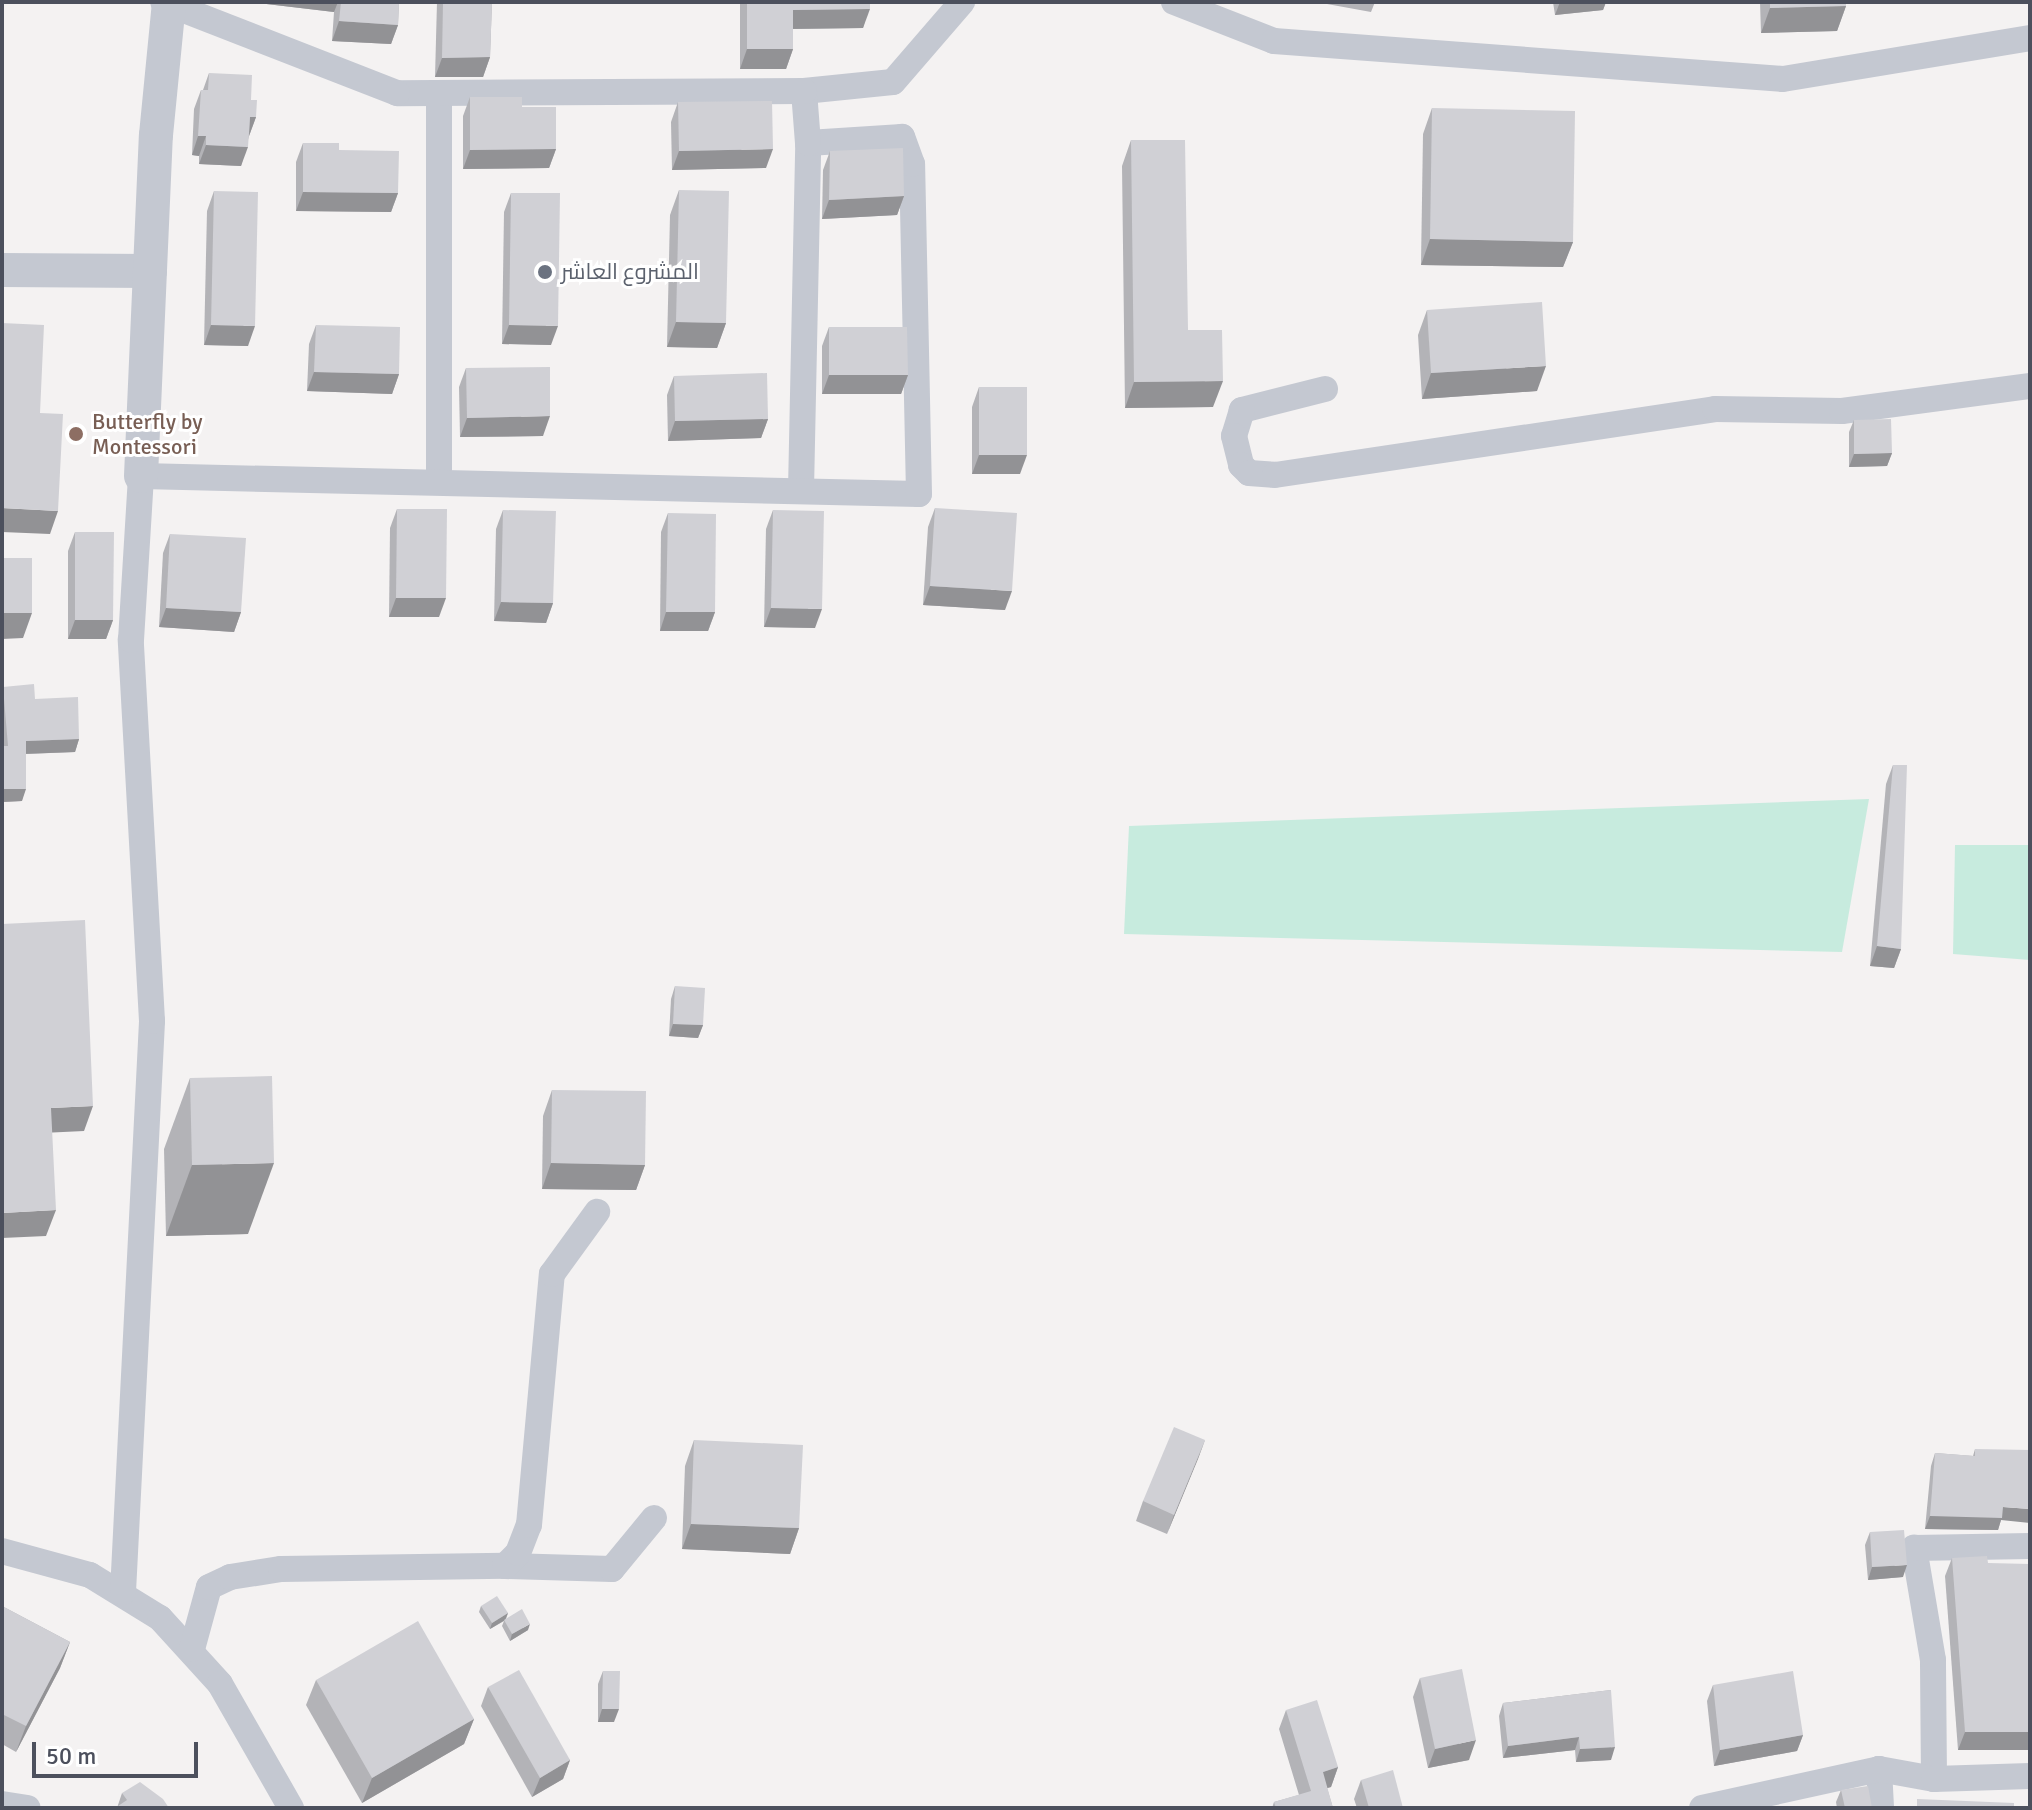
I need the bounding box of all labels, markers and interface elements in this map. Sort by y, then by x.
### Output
place label: المشروع العاشر [561,259,699,285]
marker: المشروع العاشر [536,263,554,281]
place label: Butterfly by Montessori [92,408,203,460]
marker: Butterfly by Montessori [67,425,85,443]
scale bar [36,1726,202,1776]
text: 50 m [46,1741,96,1771]

